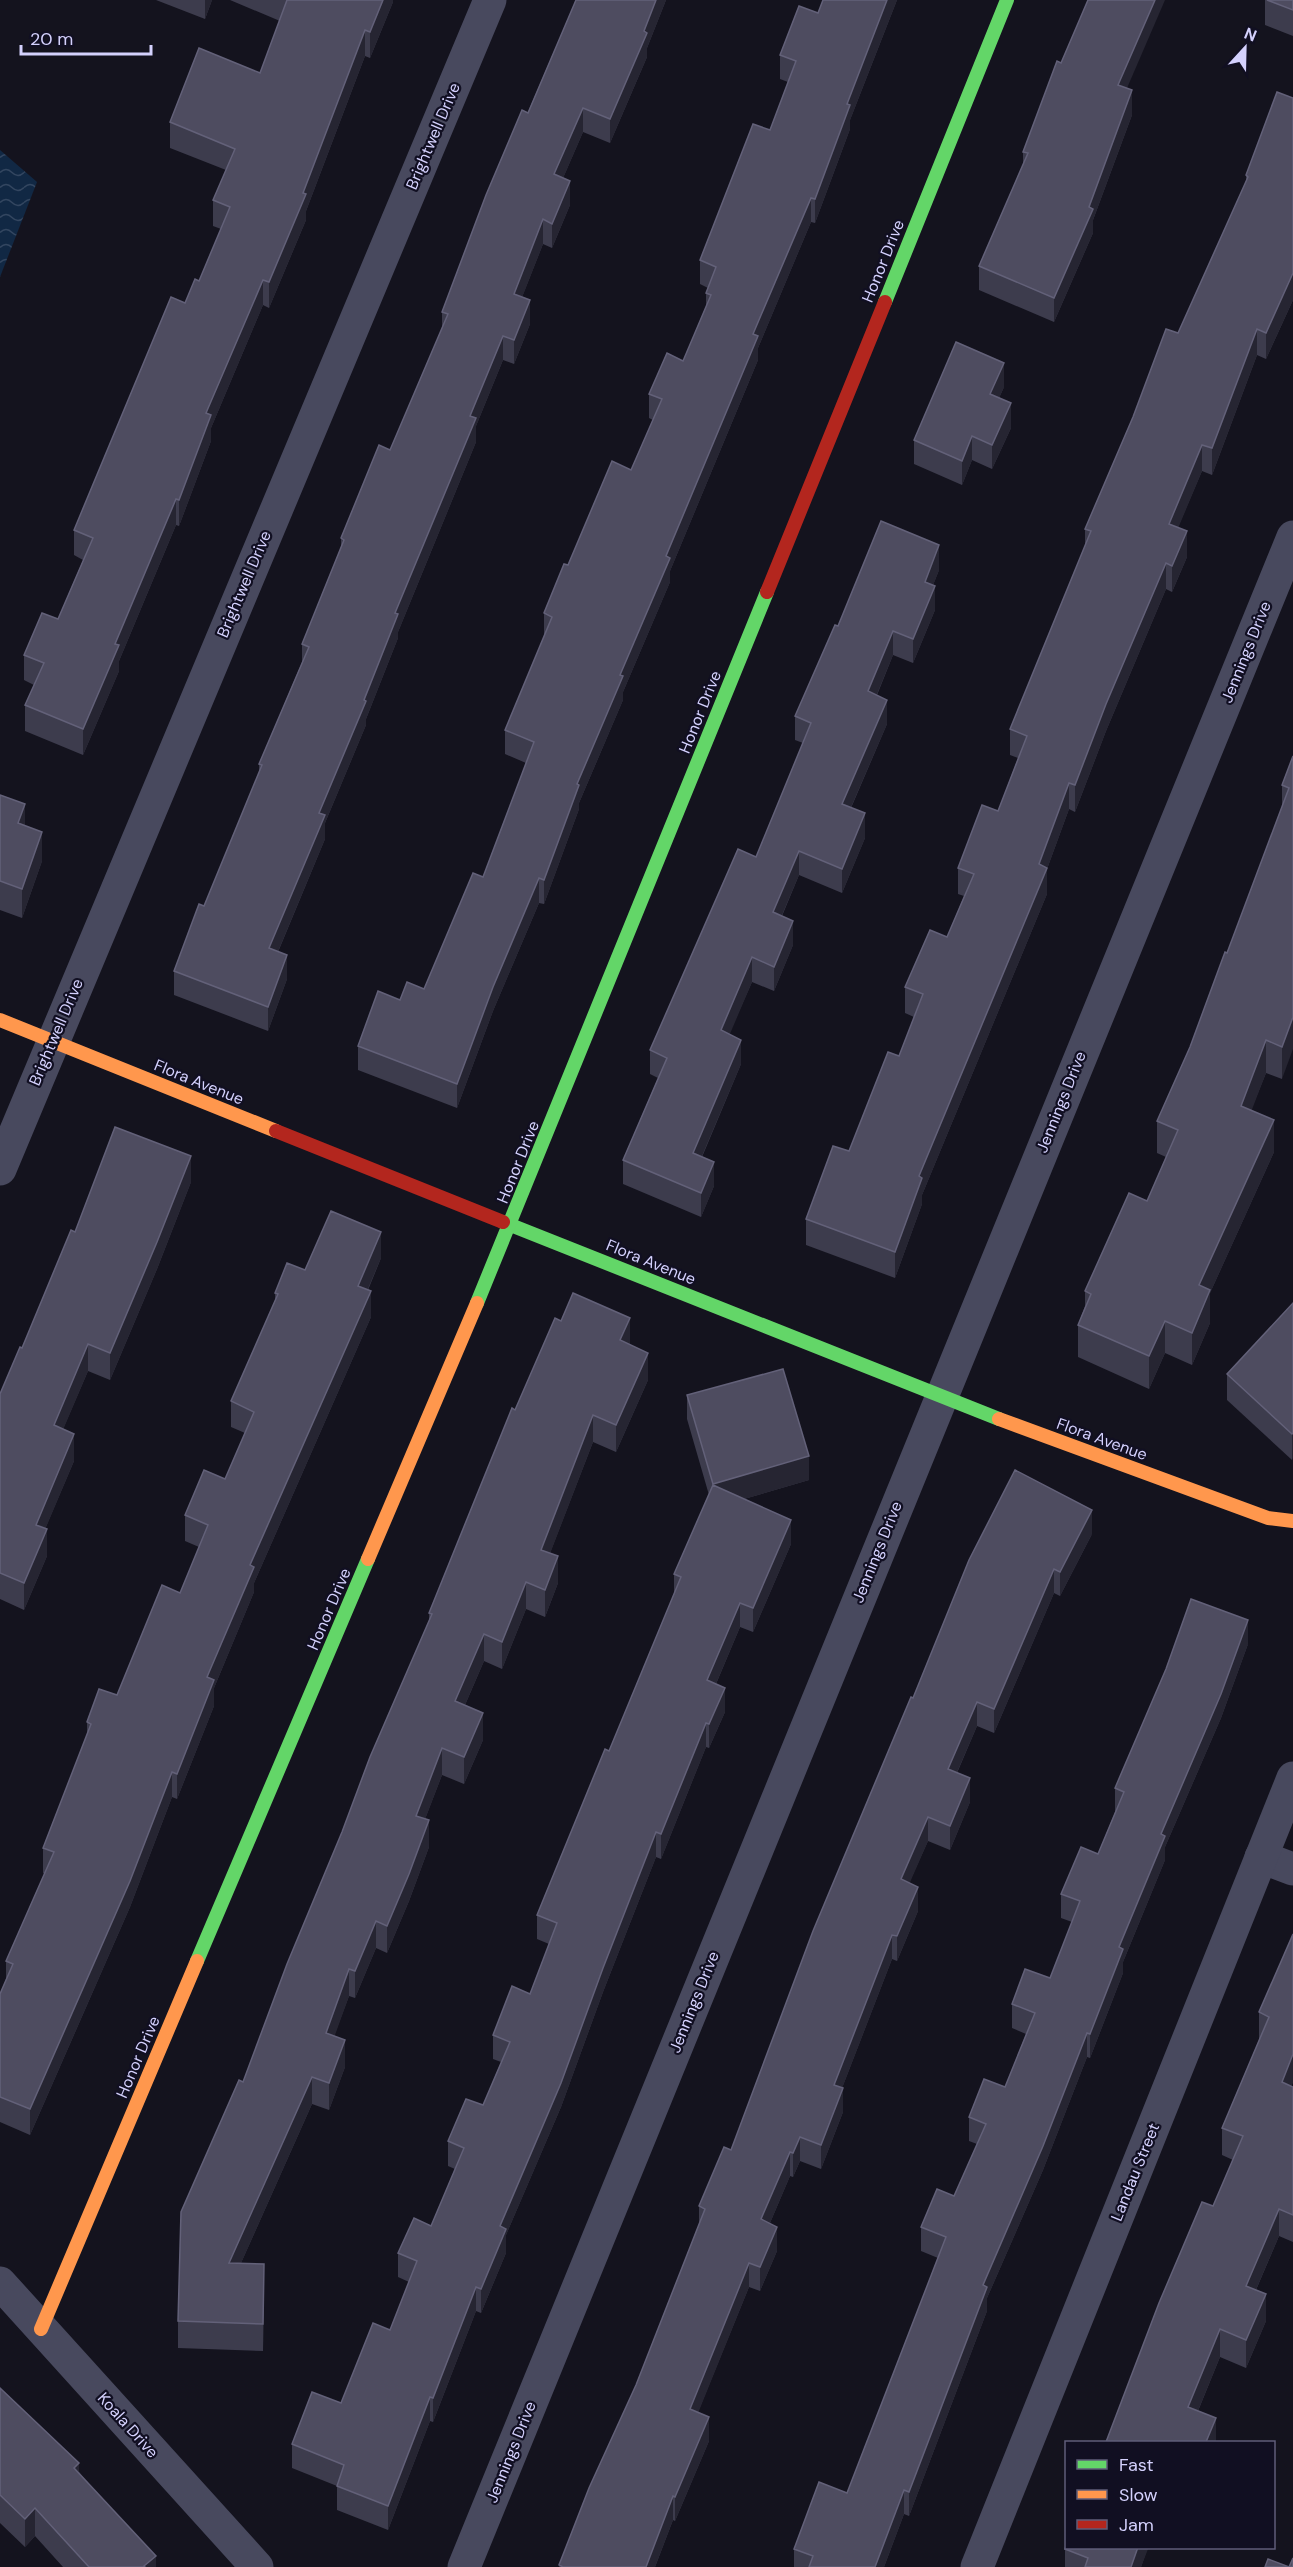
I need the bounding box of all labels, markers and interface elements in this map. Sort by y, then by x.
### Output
scale bar [21,18,152,56]
north arrow [1215,18,1275,78]
text: N [1241,23,1260,46]
text: 20 m [30,27,73,51]
street label: Brightwell Drive [401,79,465,193]
street label: Honor Drive [857,217,909,305]
street label: Brightwell Drive [212,527,276,641]
street label: Jennings Drive [1216,598,1276,706]
street label: Honor Drive [674,668,726,756]
street label: Brightwell Drive [24,975,88,1089]
street label: Jennings Drive [1031,1048,1091,1156]
street label: Flora Avenue [151,1054,247,1110]
street label: Honor Drive [492,1118,544,1206]
street label: Flora Avenue [603,1234,699,1290]
street label: Flora Avenue [1054,1413,1150,1465]
street label: Jennings Drive [847,1498,907,1606]
street label: Honor Drive [302,1565,356,1653]
street label: Jennings Drive [664,1948,724,2056]
street label: Honor Drive [111,2013,165,2101]
street label: Landau Street [1106,2120,1164,2224]
street label: Koala Drive [93,2388,163,2462]
street label: Jennings Drive [481,2398,541,2506]
legend [1065,2441,1275,2549]
text: Fast [1119,2453,1154,2477]
text: Slow [1119,2483,1158,2507]
text: Jam [1119,2513,1154,2537]

